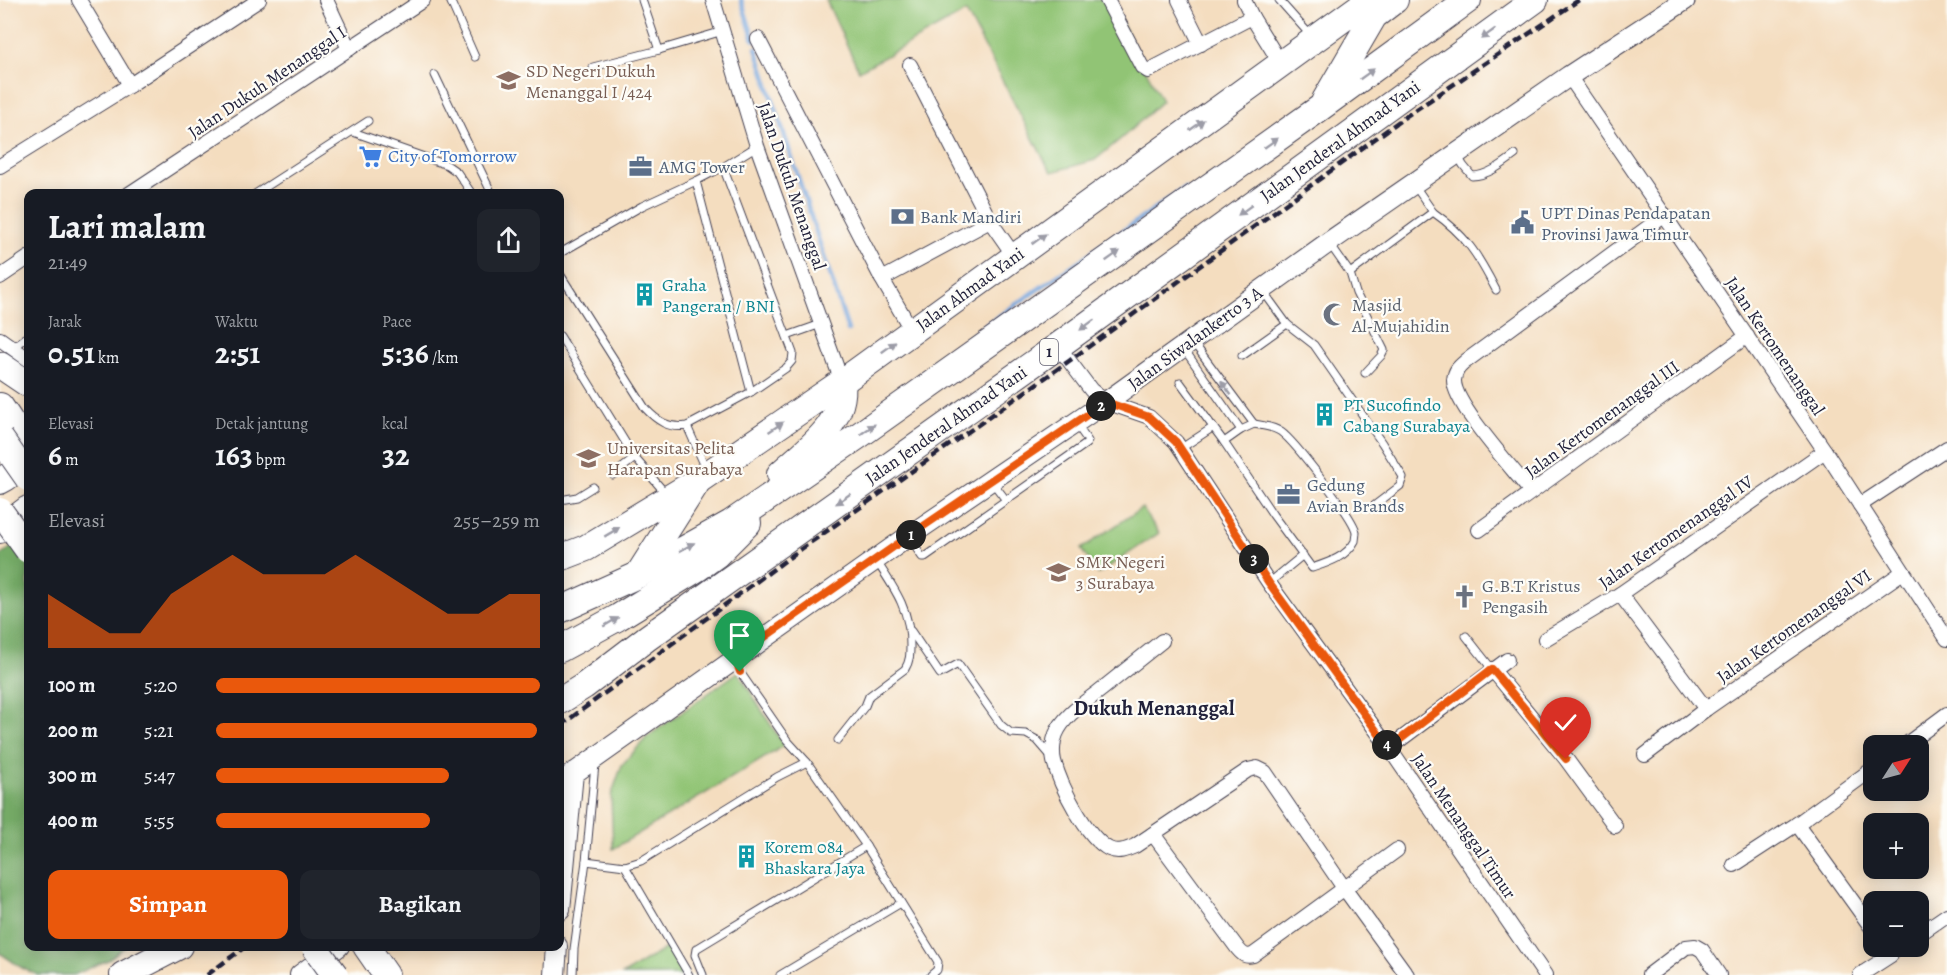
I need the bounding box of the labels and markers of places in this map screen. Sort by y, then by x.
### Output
place label: SD Negeri Dukuh Menanggal I /424 [526,59,656,104]
school or university icon: SD Negeri Dukuh Menanggal I /424 [495,68,521,94]
supermarket icon: City of Tomorrow [357,143,383,169]
place label: City of Tomorrow [388,144,517,168]
office icon: AMG Tower [628,154,654,180]
place label: AMG Tower [658,155,745,179]
place label: UPT Dinas Pendapatan Provinsi Jawa Timur [1541,201,1711,246]
bank icon: Bank Mandiri [889,204,915,230]
place label: Bank Mandiri [920,205,1022,229]
public building icon: UPT Dinas Pendapatan Provinsi Jawa Timur [1510,210,1536,236]
place label: Graha Pangeran / BNI [662,273,775,318]
building icon: Graha Pangeran / BNI [631,282,657,308]
place label: Masjid Al-Mujahidin [1351,293,1450,338]
mosque icon: Masjid Al-Mujahidin [1321,302,1347,328]
pin: 2 [1086,391,1116,421]
place label: PT Sucofindo Cabang Surabaya [1343,393,1471,438]
building icon: PT Sucofindo Cabang Surabaya [1312,402,1338,428]
place label: Universitas Pelita Harapan Surabaya [607,436,743,481]
school or university icon: Universitas Pelita Harapan Surabaya [576,445,602,471]
place label: Gedung Avian Brands [1306,473,1405,518]
office icon: Gedung Avian Brands [1276,482,1302,508]
pin: 1 [896,520,926,550]
pin: 3 [1239,544,1269,574]
place label: SMK Negeri 3 Surabaya [1076,550,1165,595]
school or university icon: SMK Negeri 3 Surabaya [1045,559,1071,585]
place label: G.B.T Kristus Pengasih [1482,574,1580,619]
church icon: G.B.T Kristus Pengasih [1451,583,1477,609]
pin [714,610,765,672]
pin [1540,697,1591,759]
pin: 4 [1372,730,1402,760]
place label: Korem 084 Bhaskara Jaya [764,835,866,880]
building icon: Korem 084 Bhaskara Jaya [733,844,759,870]

